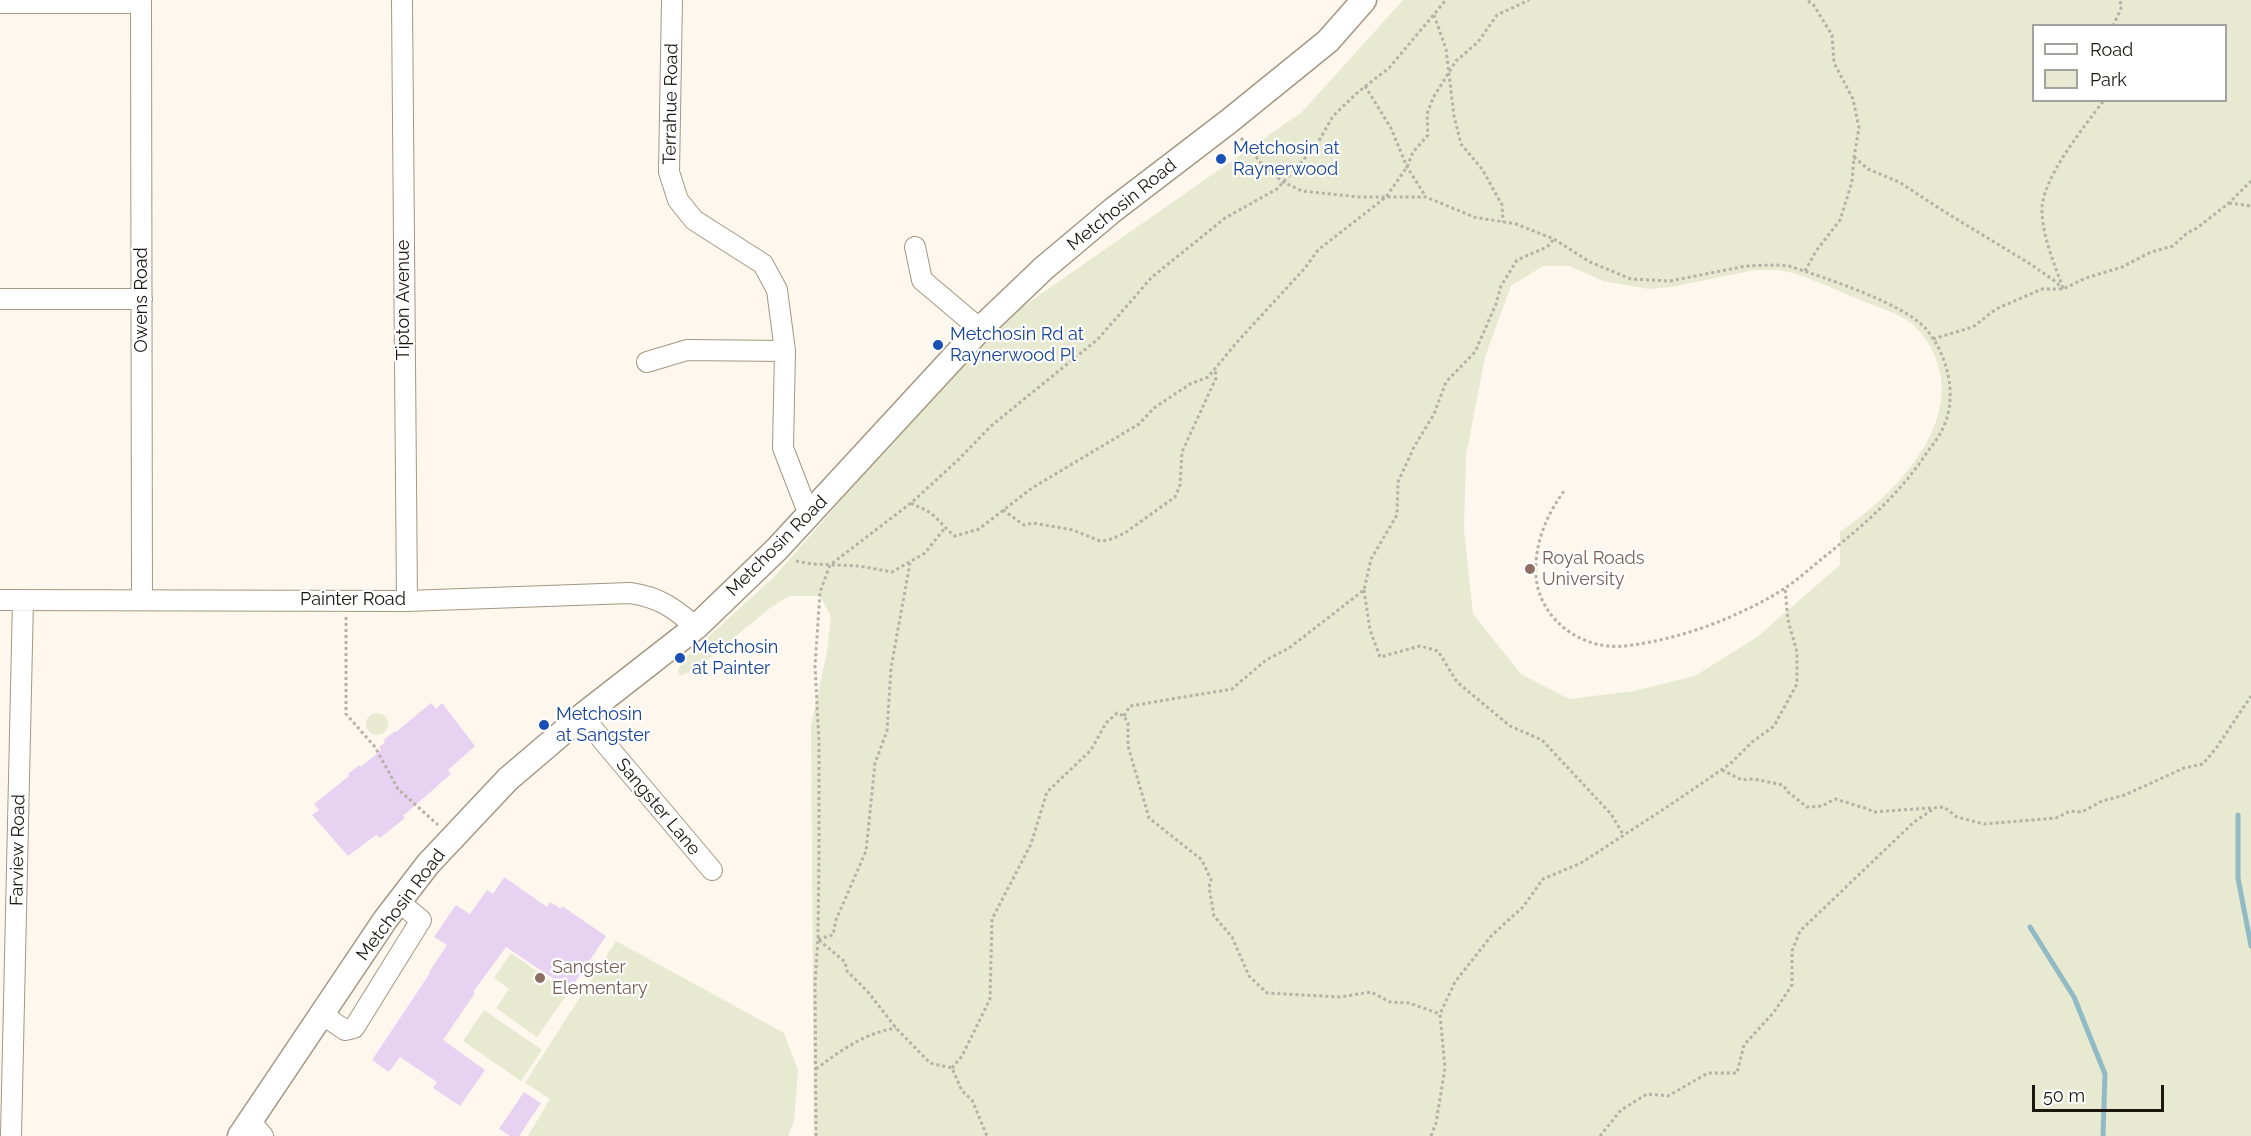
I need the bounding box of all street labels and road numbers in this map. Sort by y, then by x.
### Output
street label: Terrahue Road [659,43,683,165]
street label: Metchosin Road [1063,154,1181,256]
street label: Tipton Avenue [393,240,415,360]
street label: Owens Road [131,247,153,353]
street label: Metchosin Road [722,491,832,601]
street label: Painter Road [300,589,406,611]
street label: Sangster Lane [611,754,705,860]
street label: Farview Road [6,794,30,906]
street label: Metchosin Road [352,845,450,965]

